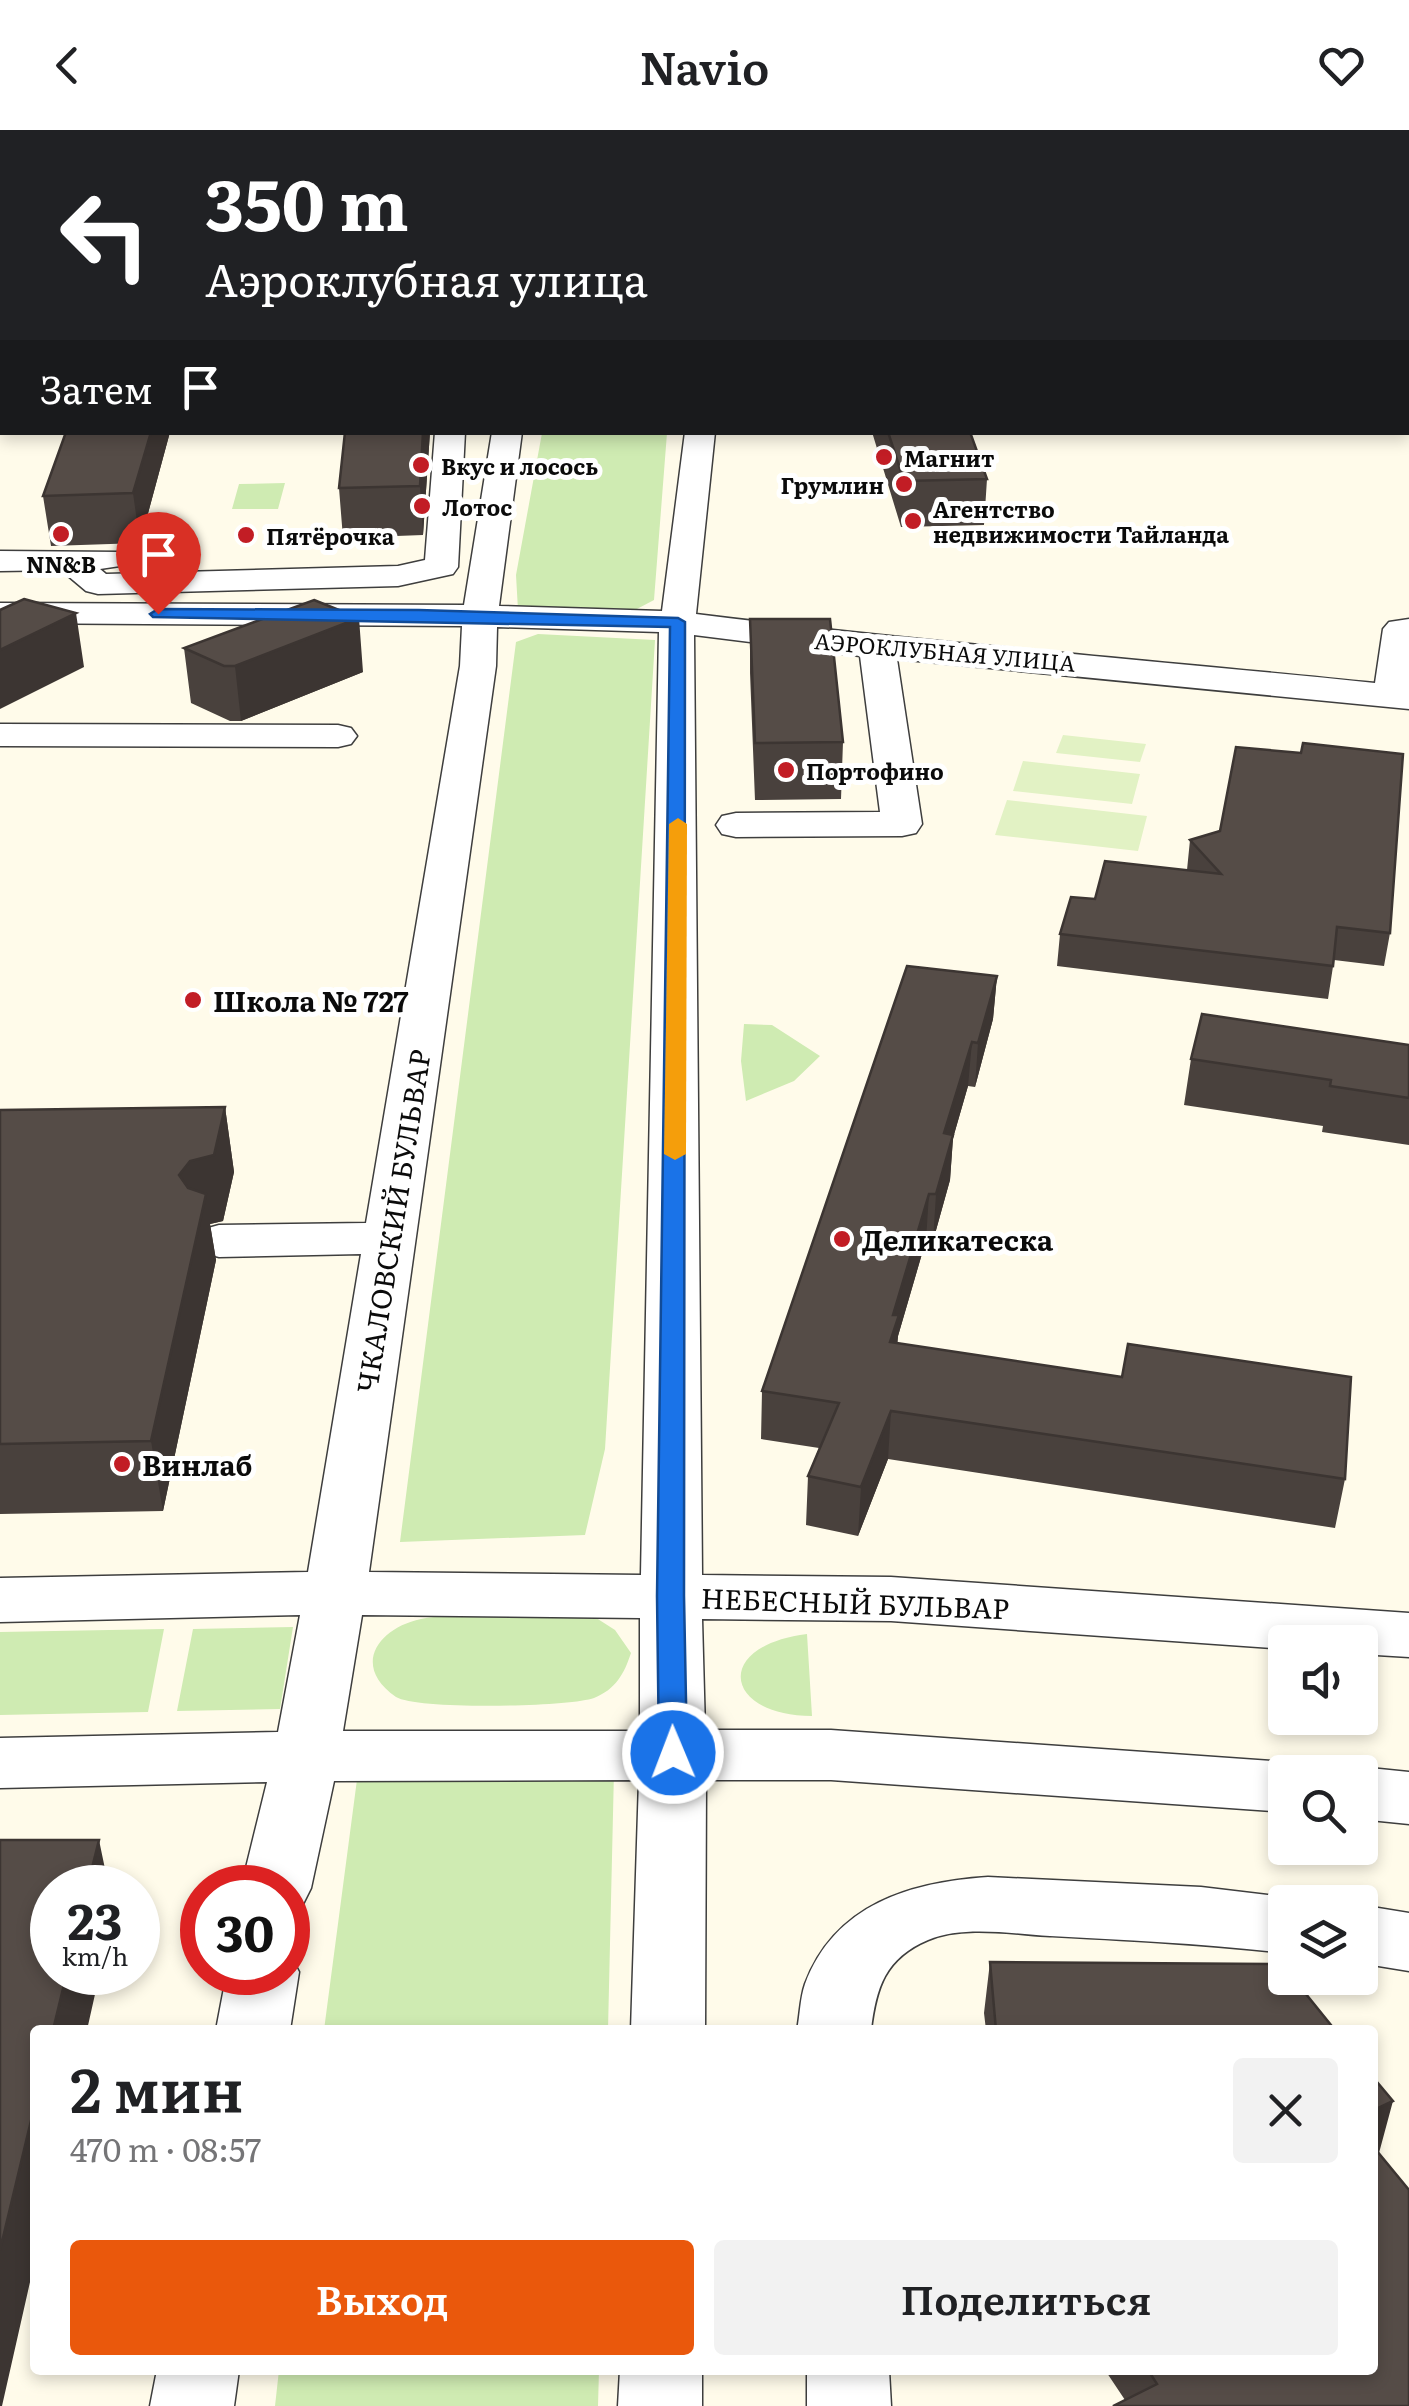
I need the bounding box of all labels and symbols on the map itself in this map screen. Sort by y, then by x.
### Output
place label: Магнит [904,441,995,474]
marker: Магнит [873,446,895,468]
place label: Вкус и лосось [441,449,598,482]
marker: Вкус и лосось [410,454,432,476]
place label: Грумлин [781,468,884,501]
marker: Грумлин [893,473,915,495]
place label: Лотос [442,490,512,523]
place label: Агентство недвижимости Тайланда [933,492,1229,550]
marker: Лотос [411,495,433,517]
marker: Агентство недвижимости Тайланда [902,510,924,532]
pin [116,512,201,615]
place label: Пятёрочка [266,519,395,552]
marker: NN&B [50,523,72,545]
marker: Пятёрочка [235,524,257,546]
place label: NN&B [26,547,96,580]
street label: АЭРОКЛУБНАЯ УЛИЦА [813,623,1077,679]
place label: Портофино [806,754,944,787]
marker: Портофино [775,759,797,781]
place label: Школа № 727 [213,979,409,1021]
marker: Школа № 727 [182,989,204,1011]
street label: ЧКАЛОВСКИЙ БУЛЬВАР [344,1046,440,1396]
place label: Деликатеска [862,1218,1054,1260]
marker: Деликатеска [831,1228,853,1250]
place label: Винлаб [142,1443,252,1485]
marker: Винлаб [111,1453,133,1475]
street label: НЕБЕСНЫЙ БУЛЬВАР [700,1576,1010,1628]
position arrow [621,1701,725,1805]
speed limit sign: 30 [180,1865,310,1995]

